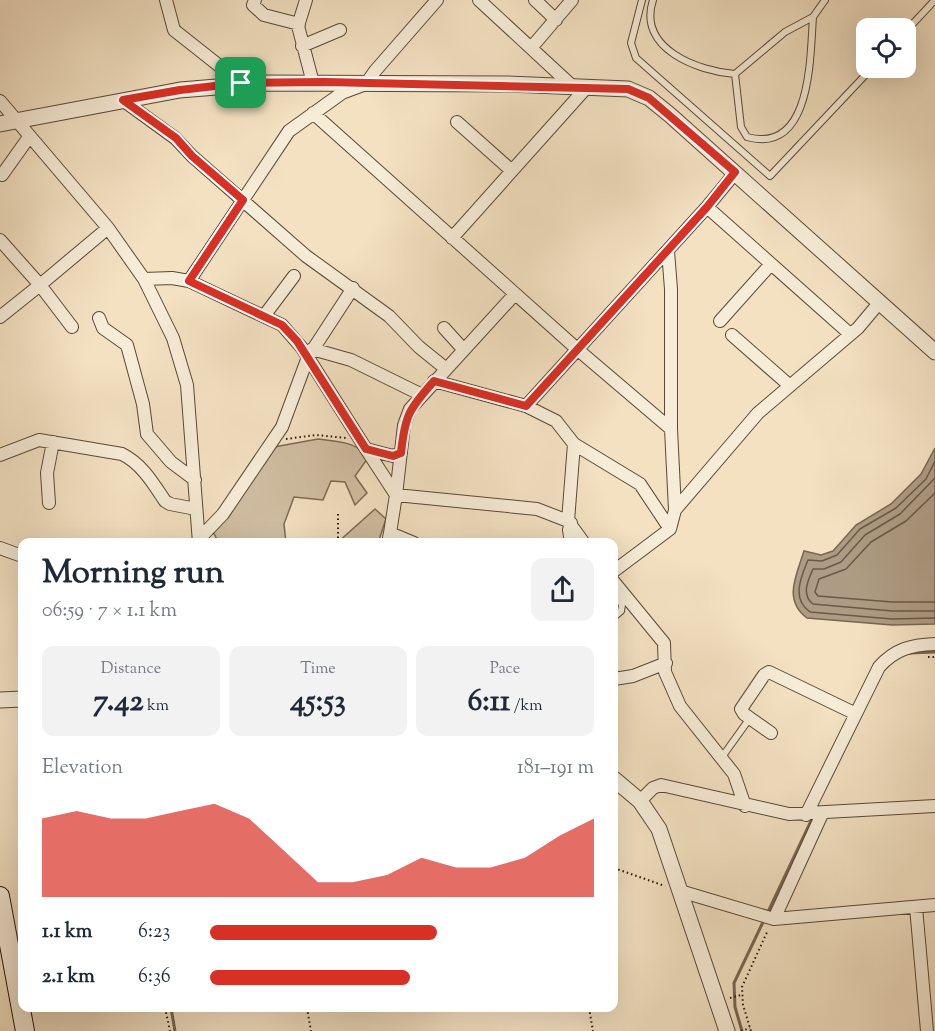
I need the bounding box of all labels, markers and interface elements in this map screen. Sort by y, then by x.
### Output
map controls [856,18,916,78]
button: locate [856,18,916,78]
pin [215,57,266,108]
icon: arrive [224,66,257,99]
text: Morning run [42,550,224,598]
button: share [531,558,594,621]
text: 06:59 · 7 × 1.1 km [42,597,177,626]
text: Distance [101,658,161,681]
text: Time [300,658,336,681]
text: Pace [490,658,520,681]
text: 7.42 [93,681,144,724]
text: 45:53 [290,681,346,724]
text: 6:11 [467,681,510,724]
text: km [144,695,169,718]
text: /km [510,695,543,718]
text: Elevation [42,754,123,783]
text: 181–191 m [517,754,594,783]
text: 1.1 km [42,918,92,947]
text: 6:23 [138,918,170,947]
text: 2.1 km [42,963,95,992]
text: 6:36 [138,963,171,992]

